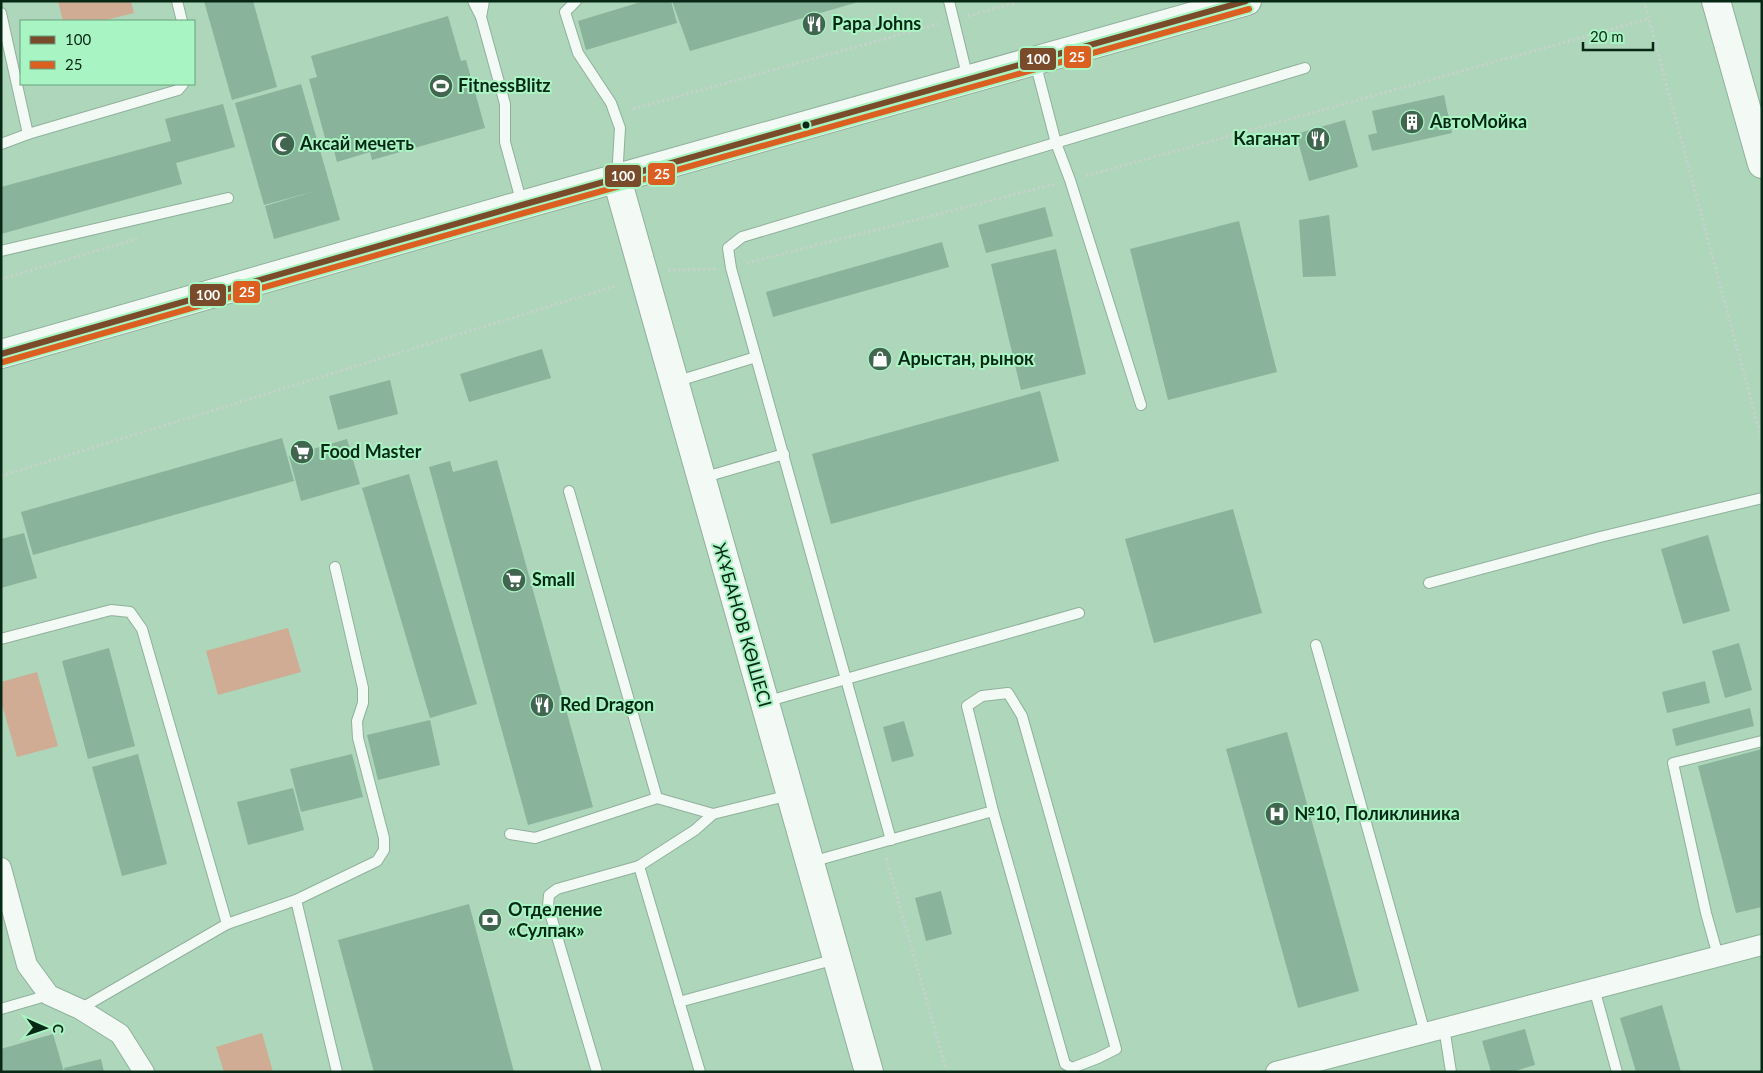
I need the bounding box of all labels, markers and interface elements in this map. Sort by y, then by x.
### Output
restaurant icon: Papa Johns [801,11,827,37]
place label: Papa Johns [832,12,921,34]
legend [20,20,195,85]
scale bar [1583,20,1653,52]
text: 20 m [1590,27,1624,45]
text: 100 [65,30,91,48]
line badge: 25 [1063,45,1092,69]
line badge: 100 [1019,47,1057,71]
text: 25 [1069,48,1085,65]
text: 100 [1026,50,1050,67]
text: 25 [65,55,82,73]
sports icon: FitnessBlitz [428,73,454,99]
place label: FitnessBlitz [458,74,551,96]
building icon: АвтоМойка [1399,109,1425,135]
place label: АвтоМойка [1429,110,1527,132]
unlabelled marker [801,120,811,130]
restaurant icon: Каганат [1305,126,1331,152]
place label: Каганат [1233,127,1301,149]
mosque icon: Аксай мечеть [270,131,296,157]
place label: Аксай мечеть [299,132,414,154]
line badge: 25 [647,162,676,186]
line badge: 100 [604,164,642,188]
text: 25 [654,165,670,182]
text: 100 [611,167,635,184]
line badge: 25 [232,280,261,304]
line badge: 100 [189,283,227,307]
text: 25 [239,283,255,300]
text: 100 [196,286,220,303]
shop icon: Арыстан, рынок [867,346,893,372]
place label: Арыстан, рынок [897,347,1034,369]
supermarket icon: Food Master [289,439,315,465]
place label: Food Master [320,440,422,462]
street label: ЖҰБАНОВ КӨШЕСІ [709,540,777,710]
supermarket icon: Small [501,567,527,593]
place label: Small [532,568,575,590]
restaurant icon: Red Dragon [529,692,555,718]
place label: Red Dragon [560,693,654,715]
hospital icon: №10, Поликлиника [1264,801,1290,827]
place label: №10, Поликлиника [1294,802,1460,824]
place label: Отделение «Сулпак» [508,898,603,941]
bank icon: Отделение «Сулпак» [477,907,503,933]
north arrow [20,1003,70,1053]
text: С [50,1024,67,1034]

